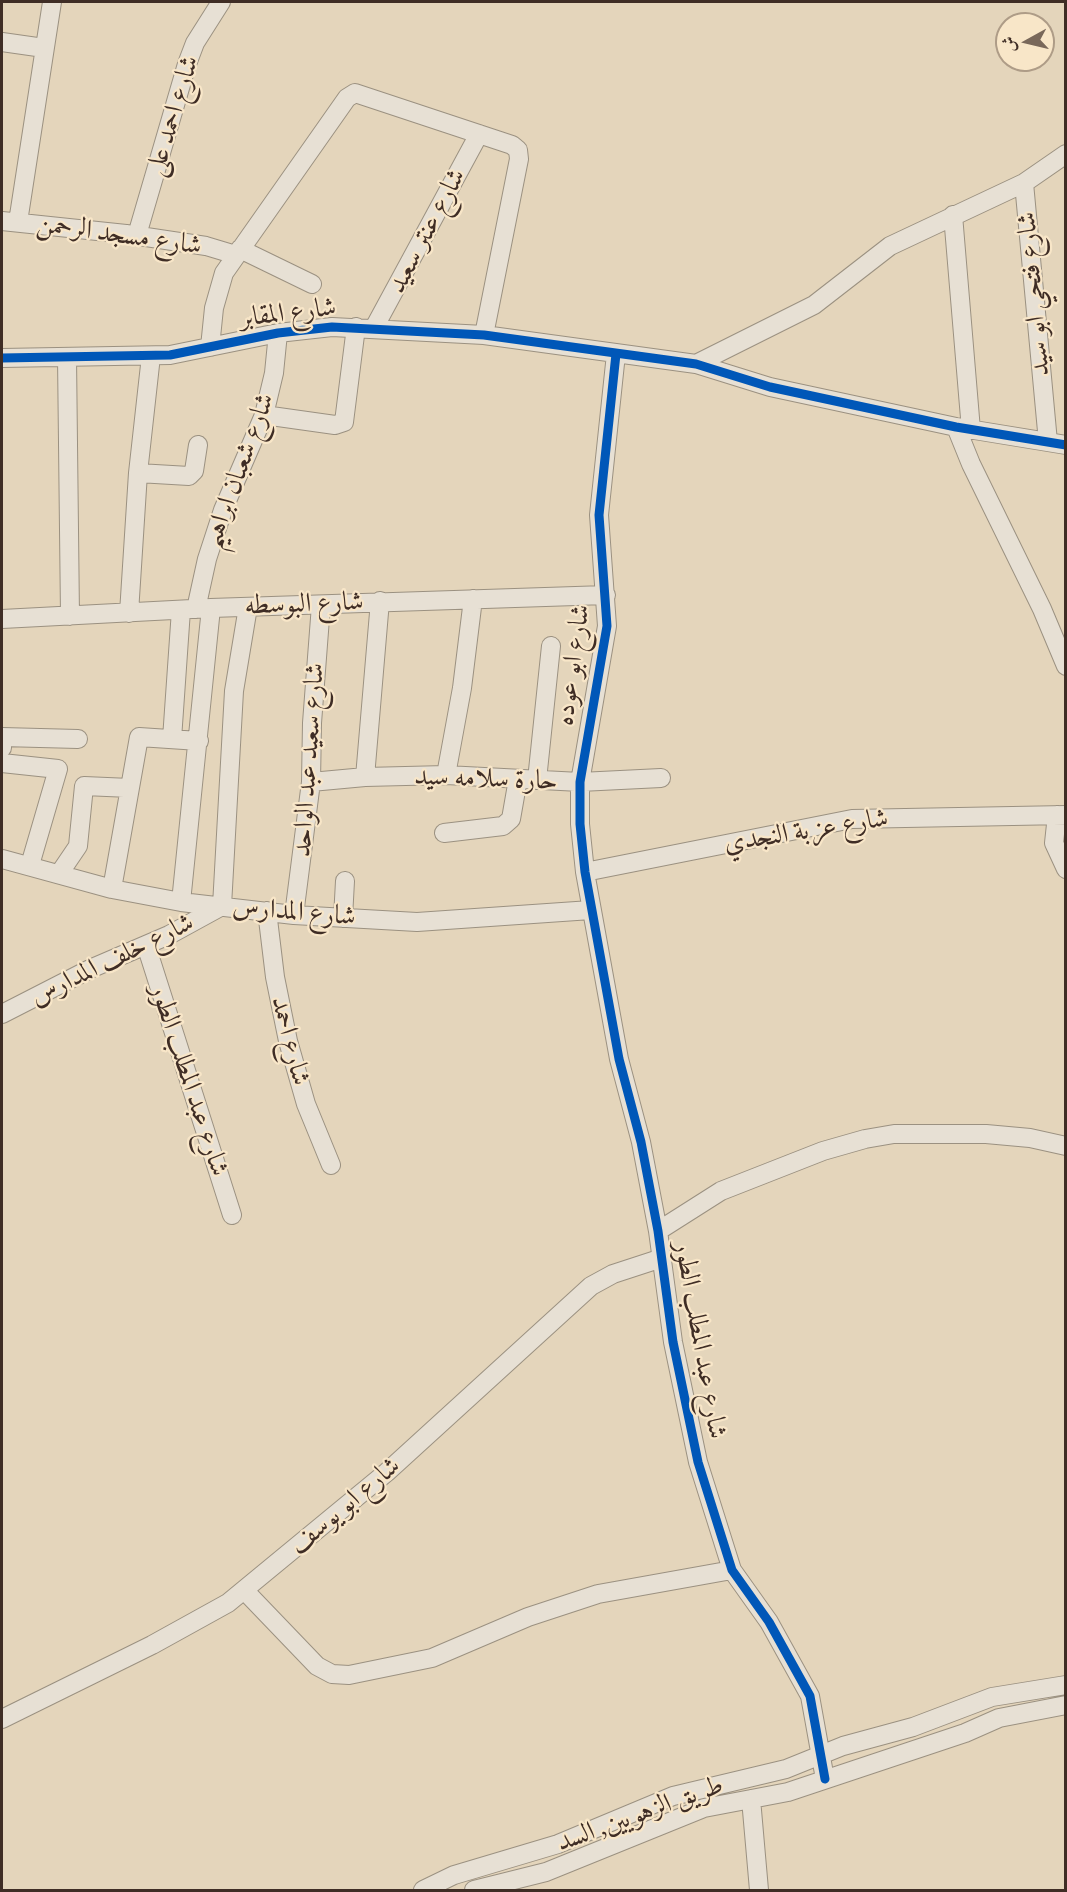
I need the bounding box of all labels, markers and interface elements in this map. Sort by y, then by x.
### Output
north arrow [995,12,1055,72]
text: ش [997,35,1020,54]
street label: شارع احمد على [139,52,207,180]
street label: شارع عنتر سعيد [381,163,473,299]
street label: شارع مسجد الرحمن [34,207,204,263]
street label: شارع فتحي ابو سيد [1011,210,1057,378]
street label: شارع المقابر [238,291,338,335]
street label: شارع شعبان ابراهيم [196,389,282,553]
street label: شارع البوسطه [244,586,364,622]
street label: شارع ابو عوده [548,602,598,728]
street label: شارع سعيد عبد الواحد [286,662,332,858]
street label: حارة سلامه سيد [414,760,558,798]
street label: شارع عزبة النجدي [721,802,891,860]
street label: شارع المدارس [231,890,357,934]
street label: شارع خلف المدارس [25,906,199,1014]
street label: شارع عبد المطلب الطور [143,980,235,1180]
street label: شارع احمد [263,993,317,1089]
street label: شارع عبد المطلب الطور [667,1239,733,1441]
street label: شارع ابو يوسف [283,1450,407,1562]
street label: طريق الزهويين, السد [552,1769,728,1859]

